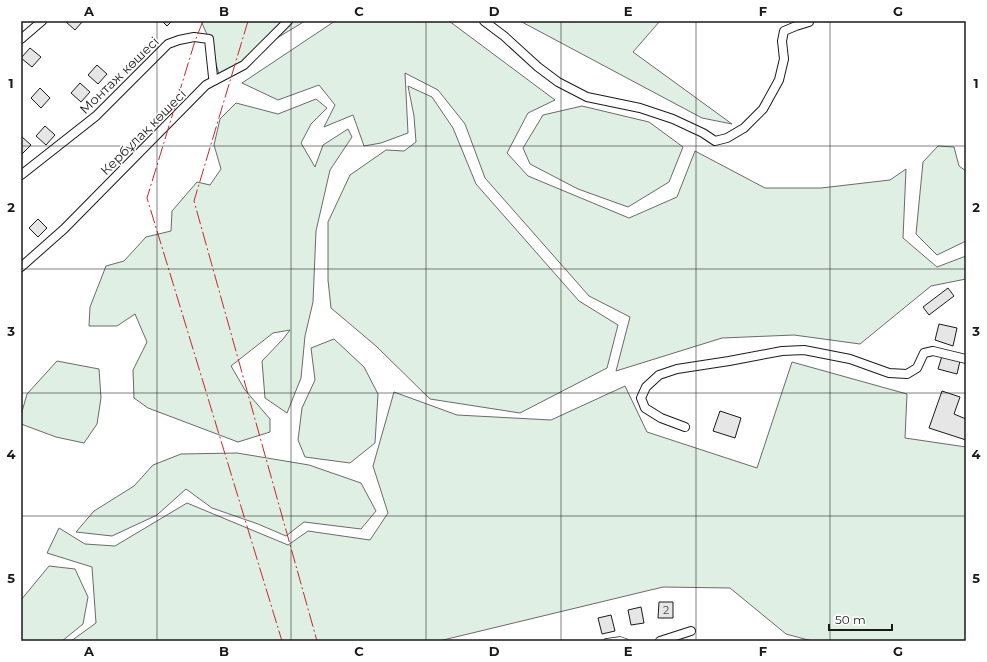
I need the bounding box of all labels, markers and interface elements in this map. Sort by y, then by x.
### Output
text: A [83,3,95,19]
text: B [219,3,229,19]
text: C [354,3,364,19]
text: D [489,3,500,19]
text: E [624,3,633,19]
text: F [759,3,767,19]
text: G [893,3,903,19]
street label: Монтаж көшесі [76,33,162,117]
text: 1 [8,75,14,91]
text: 1 [973,75,979,91]
street label: Кербұлақ көшесі [97,86,189,178]
text: 2 [7,199,15,215]
text: 2 [972,199,980,215]
text: 3 [6,323,15,339]
text: 3 [971,323,980,339]
text: 4 [7,446,16,462]
text: 4 [972,446,981,462]
text: 5 [7,570,15,586]
text: 5 [972,570,980,586]
house number: 2 [663,603,669,617]
scale bar [829,606,892,632]
text: 50 m [835,612,866,627]
text: A [83,643,95,659]
text: B [219,643,229,659]
text: C [354,643,364,659]
text: D [489,643,500,659]
text: E [624,643,633,659]
text: F [759,643,767,659]
text: G [893,643,903,659]

